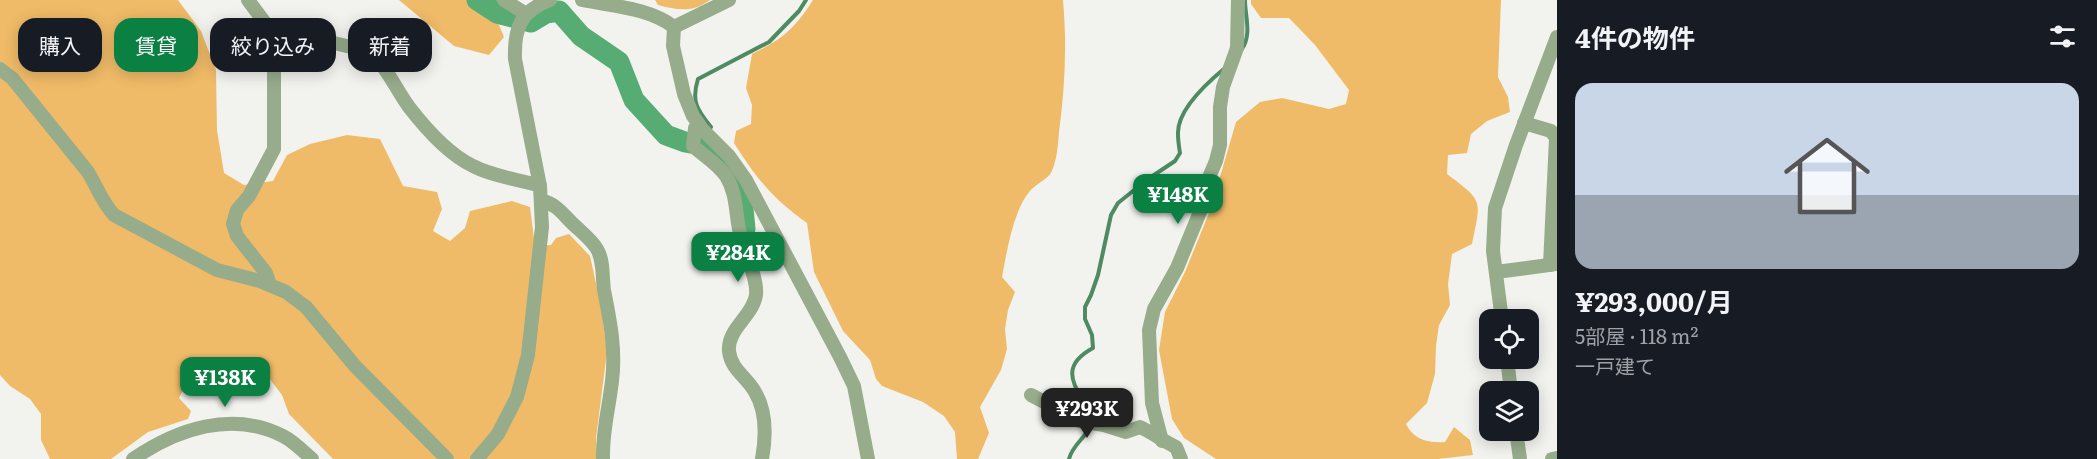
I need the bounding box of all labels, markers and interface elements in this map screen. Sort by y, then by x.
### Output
text: 4件の物件 [1575,17,1695,56]
chip: 購入 [18,18,102,72]
chip: 賃貸 [114,18,198,72]
chip: 絞り込み [210,18,336,72]
chip: 新着 [348,18,432,72]
icon: filters [2046,20,2079,53]
icon: home [1773,122,1881,230]
pin: ¥148K [1136,174,1220,225]
text: ¥148K [1147,178,1209,208]
pin: ¥284K [696,232,780,283]
text: ¥284K [705,236,771,266]
text: ¥293,000/月 [1575,281,1733,320]
map controls [1479,309,1539,441]
button: locate [1479,309,1539,369]
text: 5部屋 · 118 m² [1575,320,1698,350]
text: 一戸建て [1575,350,1655,380]
pin: ¥138K [183,357,267,408]
text: ¥138K [194,361,256,391]
button: layers [1479,381,1539,441]
pin: ¥293K [1045,388,1129,439]
text: ¥293K [1055,392,1119,422]

